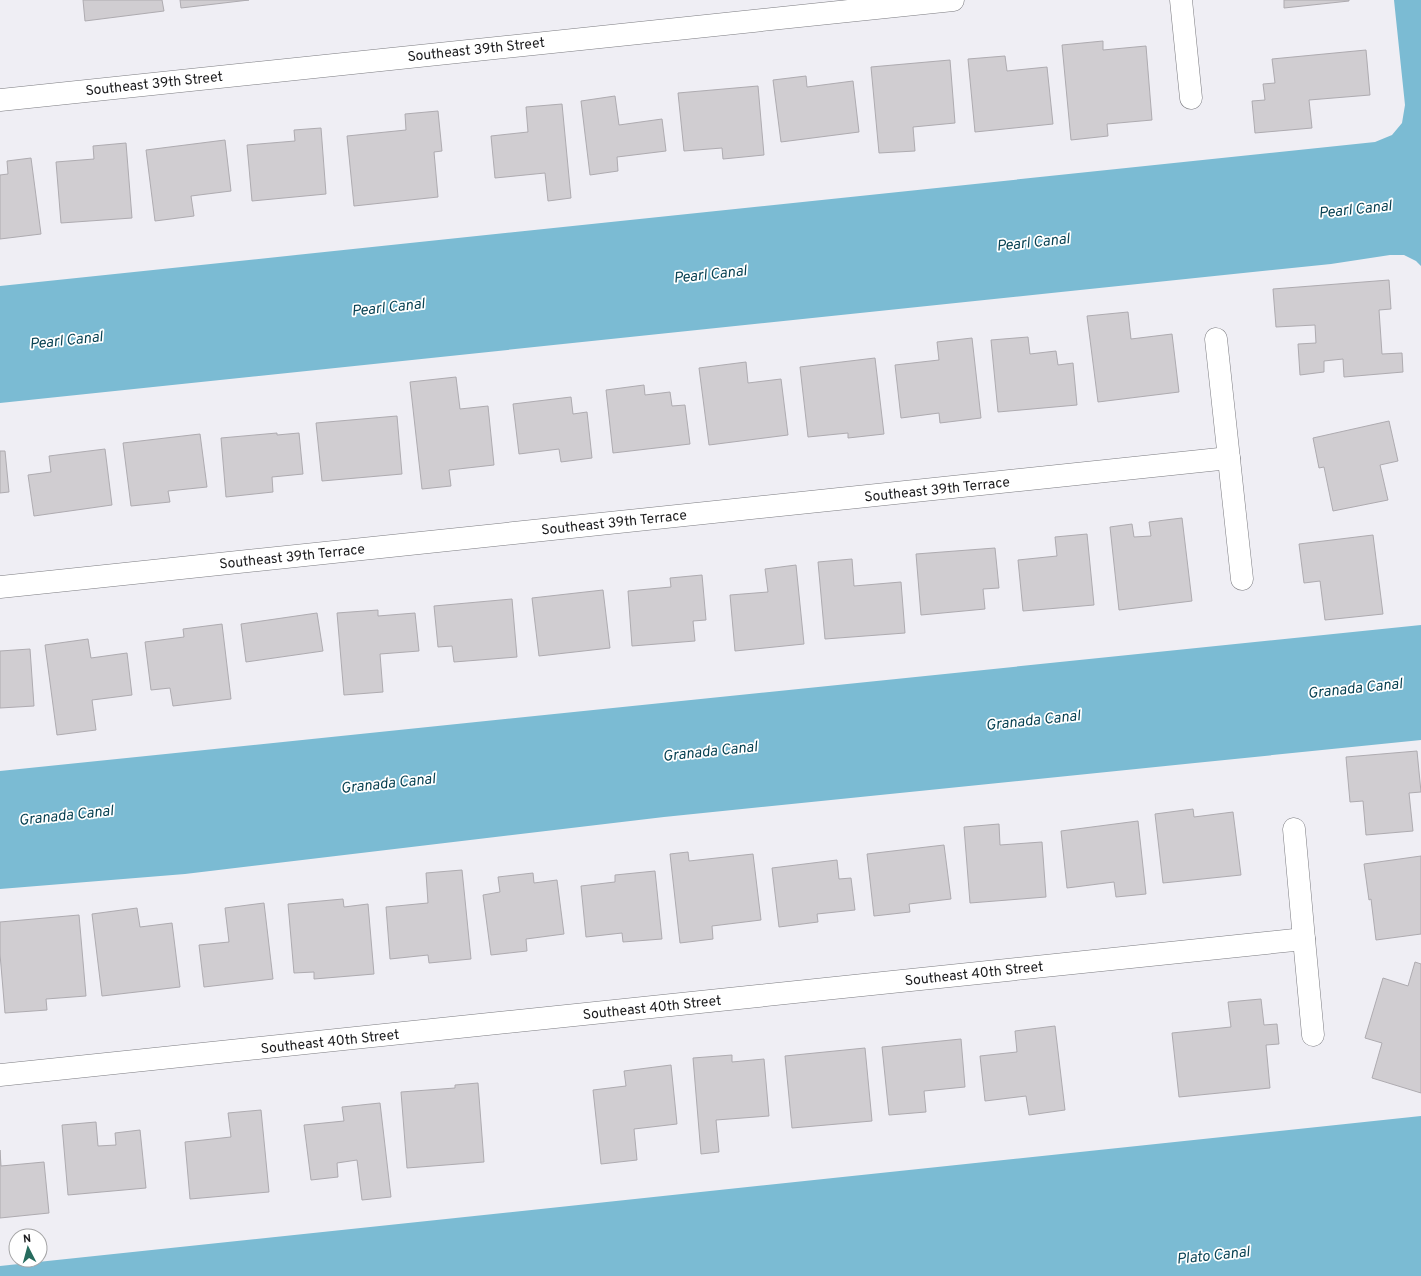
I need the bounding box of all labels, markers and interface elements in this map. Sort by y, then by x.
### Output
street label: Southeast 39th Street [407,35,546,66]
street label: Southeast 39th Street [85,69,224,100]
water label: Pearl Canal [1318,197,1394,224]
water label: Pearl Canal [996,230,1072,257]
water label: Pearl Canal [673,262,749,289]
water label: Pearl Canal [351,295,427,322]
water label: Pearl Canal [29,328,105,355]
street label: Southeast 39th Terrace [864,474,1011,507]
street label: Southeast 39th Terrace [541,507,688,540]
street label: Southeast 39th Terrace [219,541,366,574]
water label: Granada Canal [1307,675,1405,704]
water label: Granada Canal [985,707,1083,736]
water label: Granada Canal [662,738,760,767]
water label: Granada Canal [340,770,438,799]
water label: Granada Canal [18,802,116,831]
street label: Southeast 40th Street [904,959,1044,990]
street label: Southeast 40th Street [582,993,722,1024]
street label: Southeast 40th Street [260,1027,400,1058]
north arrow [8,1228,48,1268]
text: N [22,1232,32,1246]
water label: Plato Canal [1176,1243,1252,1270]

